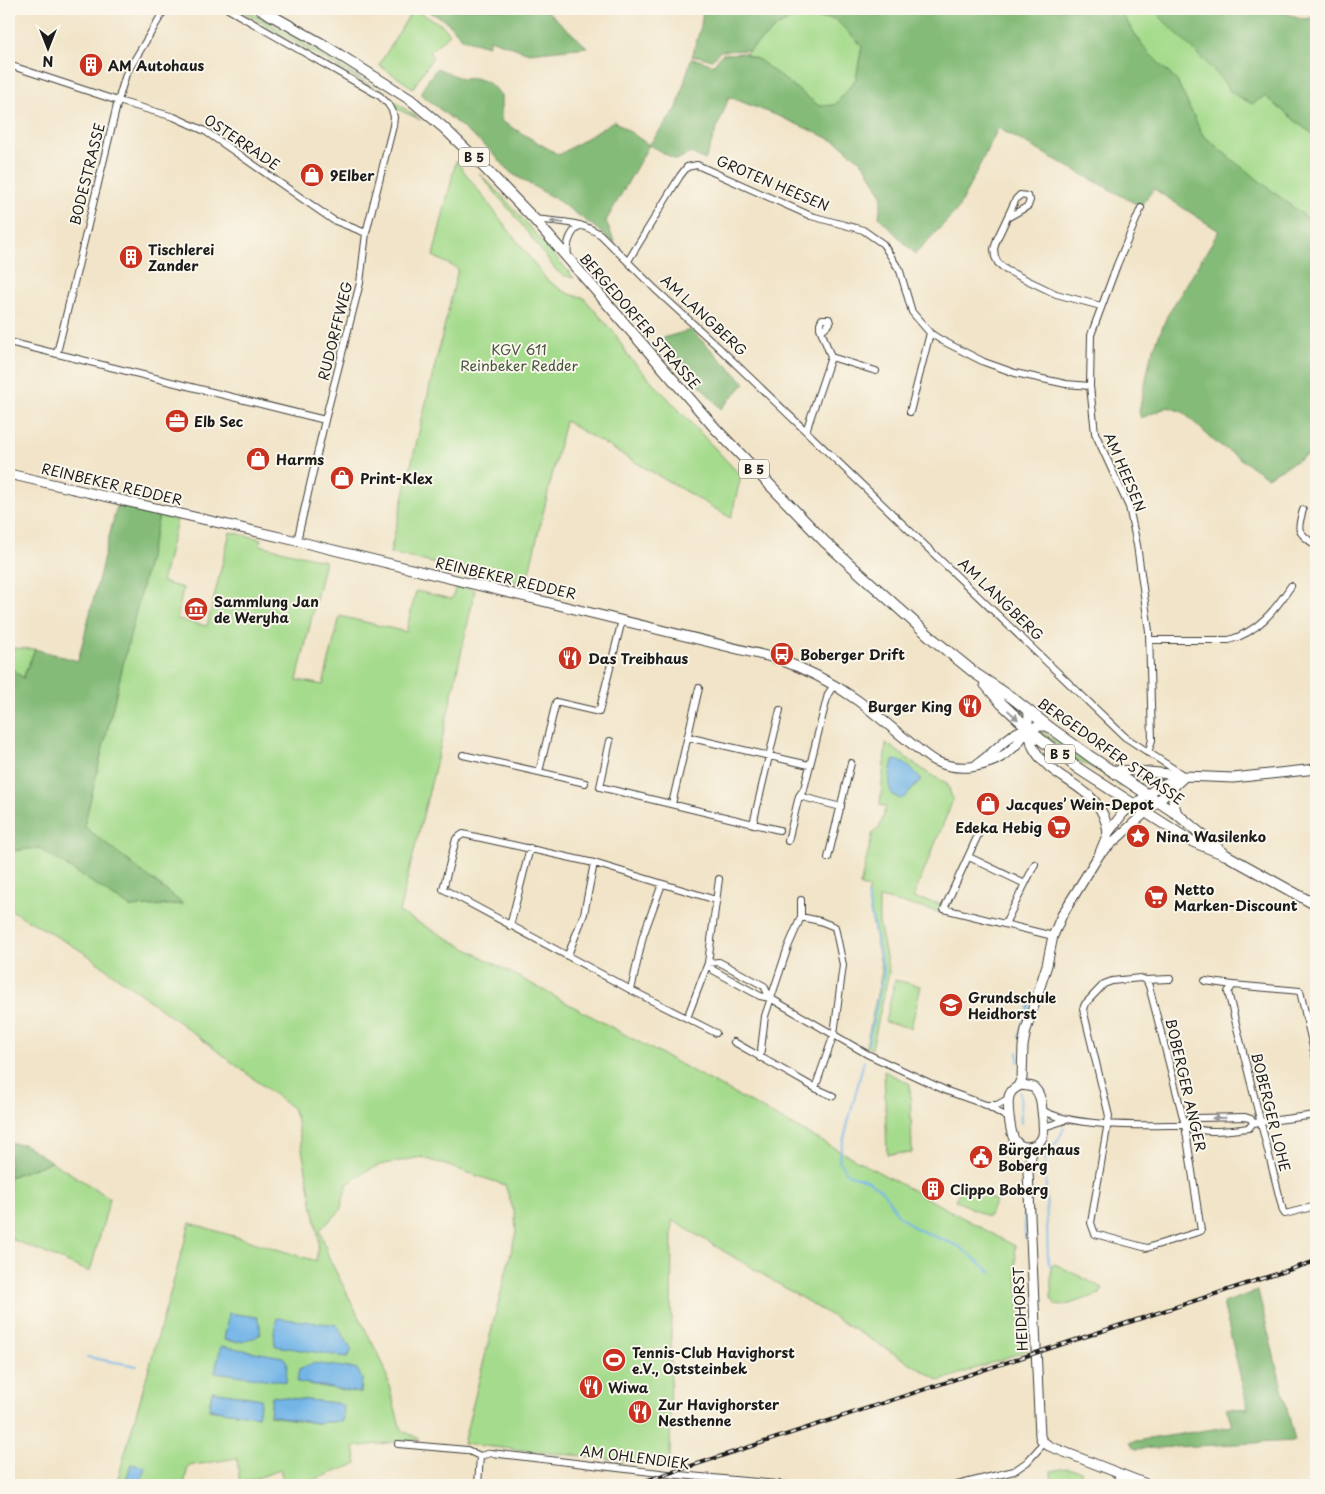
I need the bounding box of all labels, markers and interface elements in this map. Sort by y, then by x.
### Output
north arrow [22,22,72,72]
text: N [42,51,54,72]
building icon: AM Autohaus [78,52,104,78]
place label: AM Autohaus [108,55,204,76]
street label: OSTERRADE [200,109,284,175]
street label: BODESTRASSE [64,121,110,227]
road number: B 5 [459,148,489,166]
street label: GROTEN HEESEN [713,150,833,216]
shop icon: 9Elber [299,162,325,188]
place label: 9Elber [330,165,375,186]
one-way arrow [549,218,565,226]
place label: Tischlerei Zander [148,239,214,276]
building icon: Tischlerei Zander [118,244,144,270]
street label: BERGEDORFER STRASSE [575,248,705,394]
street label: AM LANGBERG [656,269,752,361]
street label: RUDORFFWEG [313,279,357,383]
park label: KGV 611 Reinbeker Redder [460,339,578,376]
office icon: Elb Sec [164,408,190,434]
place label: Elb Sec [194,411,244,432]
street label: AM HEESEN [1099,429,1151,515]
shop icon: Harms [245,446,271,472]
place label: Harms [276,449,324,470]
street label: REINBEKER REDDER [39,458,185,510]
road number: B 5 [739,459,769,478]
shop icon: Print-Klex [329,465,355,491]
place label: Print-Klex [360,468,433,489]
street label: REINBEKER REDDER [433,552,579,604]
street label: AM LANGBERG [954,553,1048,645]
place label: Sammlung Jan de Weryha [214,591,319,628]
museum icon: Sammlung Jan de Weryha [183,596,209,622]
bus stop icon: Boberger Drift [769,641,795,667]
place label: Boberger Drift [800,644,905,665]
restaurant icon: Das Treibhaus [557,645,583,671]
place label: Das Treibhaus [588,648,689,669]
street label: BERGEDORFER STRASSE [1033,692,1189,810]
restaurant icon: Burger King [957,693,983,719]
place label: Burger King [868,696,952,717]
one-way arrow [1007,709,1019,721]
road number: B 5 [1045,744,1075,764]
shop icon: Jacques’ Wein-Depot [975,791,1001,817]
place label: Jacques’ Wein-Depot [1006,794,1154,815]
supermarket icon: Edeka Hebig [1046,814,1072,840]
place label: Edeka Hebig [955,817,1042,838]
place icon: Nina Wasilenko [1125,823,1151,849]
place label: Nina Wasilenko [1156,826,1266,847]
place label: Netto Marken-Discount [1174,879,1298,916]
supermarket icon: Netto Marken-Discount [1143,884,1169,910]
place label: Grundschule Heidhorst [968,987,1057,1024]
school or university icon: Grundschule Heidhorst [938,992,964,1018]
street label: BOBERGER ANGER [1160,1016,1212,1154]
street label: BOBERGER LOHE [1246,1050,1296,1174]
one-way arrow [1211,1114,1227,1122]
place label: Bürgerhaus Boberg [998,1139,1080,1176]
public building icon: Bürgerhaus Boberg [968,1144,994,1170]
building icon: Clippo Boberg [920,1176,946,1202]
place label: Clippo Boberg [950,1179,1048,1200]
street label: HEIDHORST [1007,1266,1033,1352]
place label: Tennis-Club Havighorst e.V., Oststeinbek [632,1342,795,1379]
sports icon: Tennis-Club Havighorst e.V., Oststeinbek [601,1347,627,1373]
restaurant icon: Wiwa [578,1374,604,1400]
place label: Wiwa [608,1377,649,1398]
place label: Zur Havighorster Nesthenne [658,1394,780,1431]
restaurant icon: Zur Havighorster Nesthenne [627,1399,653,1425]
street label: AM OHLENDIEK [579,1440,691,1474]

